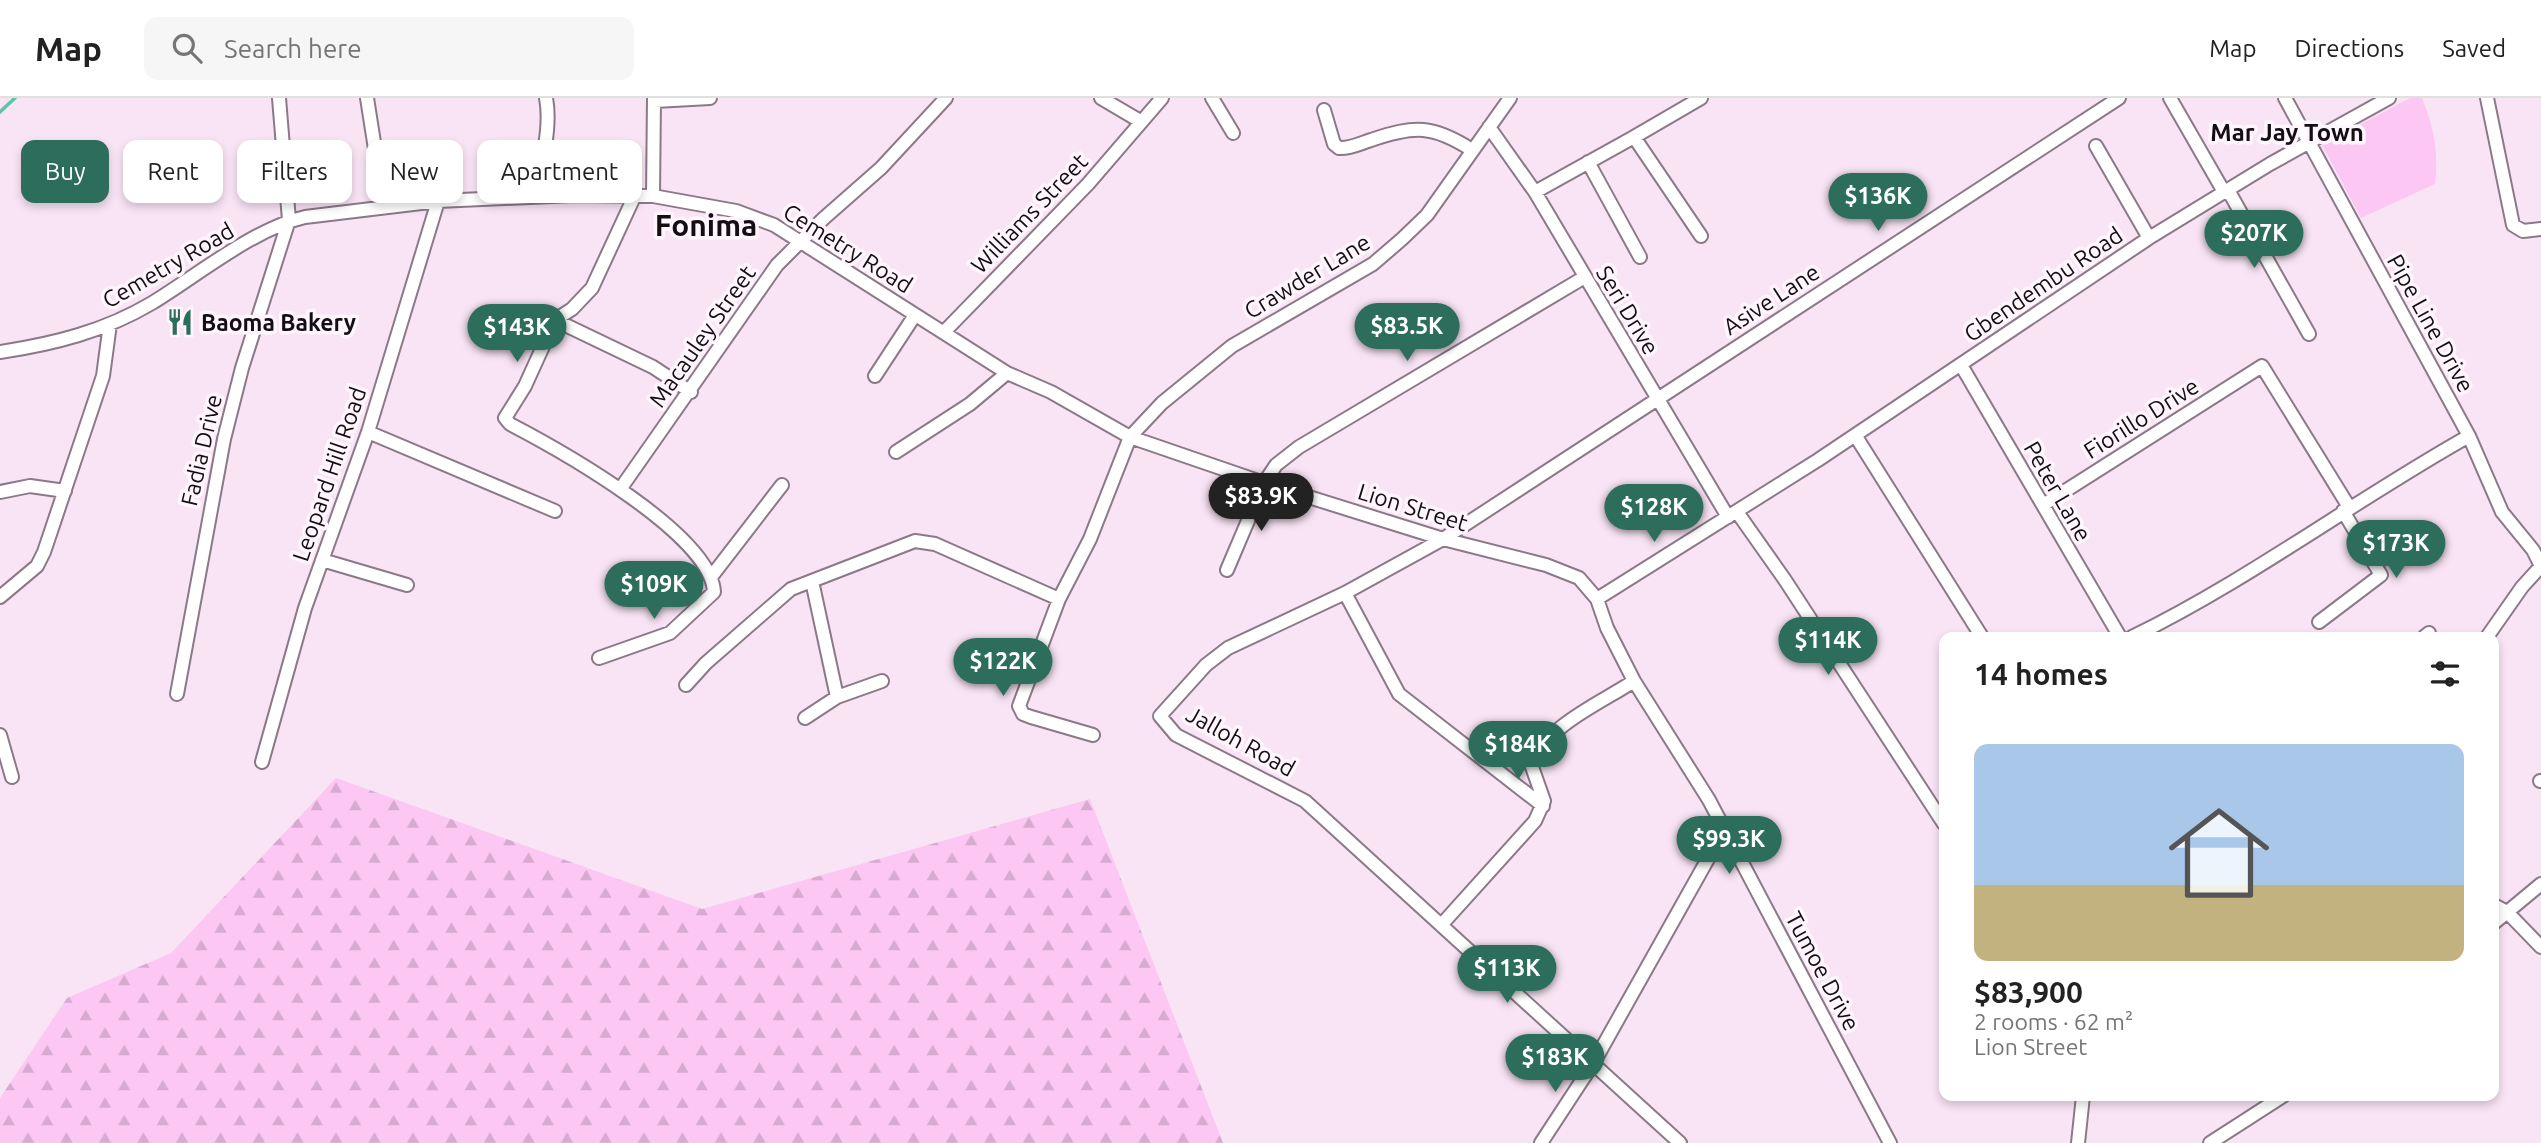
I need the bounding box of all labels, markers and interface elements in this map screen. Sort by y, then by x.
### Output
search box [144,17,634,80]
icon: search [168,29,206,67]
text: Map [35,30,102,67]
text: Search here [224,34,362,63]
text: Map [2209,35,2256,62]
text: Directions [2294,35,2404,62]
text: Saved [2442,35,2506,62]
district label: Mar Jay Town [2210,119,2364,146]
chip: Buy [21,140,109,203]
chip: Rent [123,140,223,203]
chip: Filters [237,140,352,203]
chip: New [366,140,463,203]
chip: Apartment [477,140,642,203]
street label: Williams Street [966,148,1092,278]
pin: $136K [1829,174,1927,233]
text: $136K [1844,183,1912,208]
street label: Cemetry Road [779,198,917,298]
district label: Fonima [655,208,757,242]
pin: $207K [2205,211,2303,270]
street label: Cemetry Road [98,217,238,313]
text: $207K [2220,220,2288,245]
street label: Gbendembu Road [1959,222,2127,346]
street label: Crawder Lane [1240,229,1374,323]
street label: Pipe Line Drive [2383,250,2479,396]
street label: Asive Lane [1718,259,1824,339]
street label: Macauley Street [644,261,760,411]
street label: Seri Drive [1592,261,1664,359]
pin: $83.5K [1350,303,1464,363]
pin: $143K [468,304,566,364]
restaurant icon: Baoma Bakery [165,307,195,337]
place label: Baoma Bakery [201,310,356,335]
text: $83.5K [1371,313,1443,338]
text: $143K [483,314,551,339]
street label: Fiorillo Drive [2079,373,2203,463]
street label: Leopard Hill Road [287,384,371,564]
street label: Fadia Drive [176,392,226,508]
street label: Peter Lane [2019,437,2097,545]
pin: $83.9K [1204,474,1318,533]
street label: Lion Street [1355,478,1471,536]
text: $83.9K [1225,483,1297,508]
pin: $128K [1605,484,1703,544]
text: $128K [1620,494,1688,519]
pin: $173K [2347,520,2445,580]
text: $173K [2362,530,2430,555]
pin: $109K [605,561,703,621]
text: $109K [620,571,688,596]
pin: $114K [1779,618,1877,677]
text: $114K [1794,627,1862,652]
pin: $122K [954,638,1052,698]
text: $122K [969,648,1037,673]
icon: filters [2426,655,2464,693]
text: 14 homes [1974,657,2108,691]
street label: Jalloh Road [1182,701,1300,781]
pin: $184K [1469,722,1567,781]
text: $184K [1484,731,1552,756]
icon: home [2156,790,2282,916]
pin: $99.3K [1672,816,1786,876]
text: $99.3K [1693,826,1765,851]
street label: Tumoe Drive [1781,907,1865,1035]
pin: $113K [1458,946,1556,1005]
text: $113K [1473,955,1541,980]
text: $83,900 [1974,975,2083,1009]
text: 2 rooms · 62 m² [1974,1009,2133,1034]
pin: $183K [1506,1034,1604,1094]
text: Lion Street [1974,1034,2087,1059]
text: $183K [1521,1044,1589,1069]

